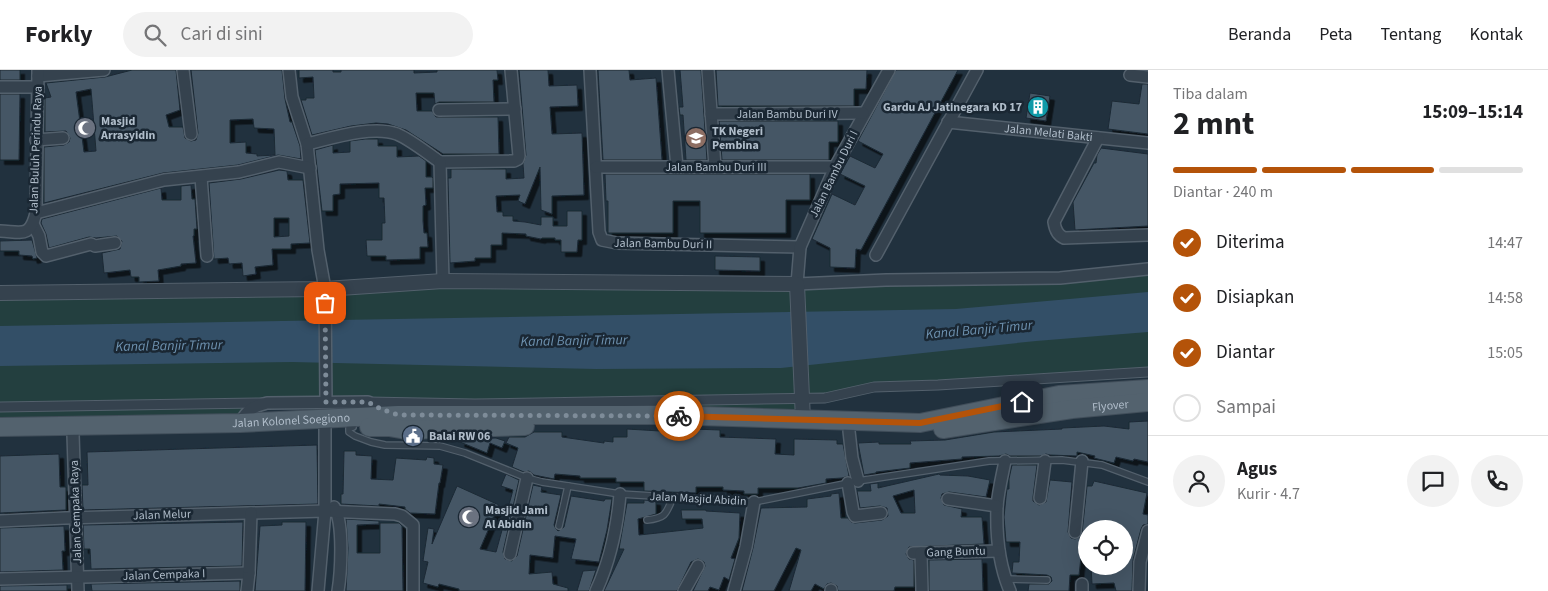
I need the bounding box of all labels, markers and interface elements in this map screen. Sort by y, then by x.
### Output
search box [123,12,473,57]
text: Forkly [25,17,93,52]
icon: search [141,21,169,49]
text: Cari di sini [181,21,263,48]
text: Beranda [1228,22,1291,47]
text: Peta [1319,22,1352,47]
text: Tentang [1380,22,1441,47]
text: Kontak [1469,22,1523,47]
text: Tiba dalam [1173,83,1248,105]
street label: Jalan Buluh Perindu Raya [25,86,47,214]
building icon: Gardu AJ Jatinegara KD 17 [1026,95,1050,119]
place label: Gardu AJ Jatinegara KD 17 [883,99,1022,116]
text: 15:09–15:14 [1422,99,1523,126]
text: 2 mnt [1173,101,1254,147]
street label: Jalan Bambu Duri IV [736,106,838,123]
place label: Masjid Arrasyidin [100,113,155,144]
mosque icon: Masjid Arrasyidin [73,116,97,140]
street label: Jalan Melati Bakti [1003,119,1094,146]
place label: TK Negeri Pembina [712,123,763,154]
school or university icon: TK Negeri Pembina [684,126,708,150]
street label: Jalan Bambu Duri I [806,128,862,220]
street label: Jalan Bambu Duri III [665,159,767,176]
text: Diantar · 240 m [1173,181,1273,203]
icon: check [1173,229,1201,257]
text: Diterima [1216,229,1285,256]
text: 14:47 [1487,232,1523,254]
street label: Jalan Bambu Duri II [614,235,712,253]
pin [304,282,346,324]
icon: check [1173,284,1201,312]
text: Disiapkan [1216,284,1294,311]
text: 14:58 [1487,287,1523,309]
icon: bag [311,289,339,317]
water label: Kanal Banjir Timur [925,315,1034,345]
water label: Kanal Banjir Timur [520,330,629,352]
water label: Kanal Banjir Timur [115,335,224,357]
icon: check [1173,339,1201,367]
text: Diantar [1216,339,1275,366]
text: 15:05 [1487,342,1523,364]
pin [1001,381,1043,423]
icon: home [1008,388,1036,416]
courier [654,391,704,441]
text: Sampai [1216,394,1276,421]
street label: Flyover [1091,395,1130,416]
icon: bike [665,402,693,430]
street label: Jalan Kolonel Soegiono [232,409,350,432]
public building icon: Balai RW 06 [401,424,425,448]
place label: Balai RW 06 [429,428,490,445]
button: person [1173,455,1225,507]
button: chat [1407,455,1459,507]
button: phone [1471,455,1523,507]
text: Agus [1237,456,1277,483]
street label: Jalan Cempaka Raya [66,460,86,564]
text: Kurir · 4.7 [1237,483,1300,505]
street label: Jalan Masjid Abidin [649,488,747,510]
place label: Masjid Jami Al Abidin [484,502,548,533]
street label: Jalan Melur [133,505,192,525]
mosque icon: Masjid Jami Al Abidin [457,505,481,529]
map controls [1078,520,1133,575]
button: locate [1078,520,1133,575]
street label: Gang Buntu [926,542,986,562]
street label: Jalan Cempaka I [122,565,206,585]

